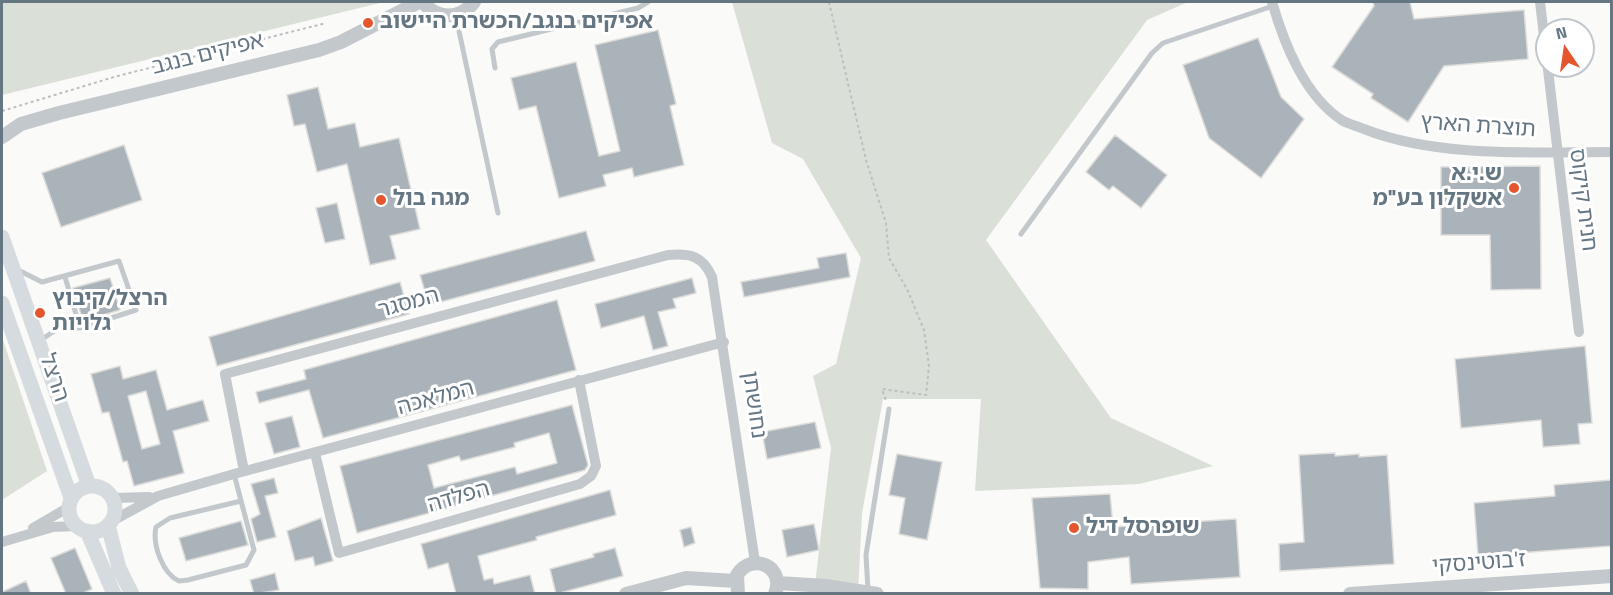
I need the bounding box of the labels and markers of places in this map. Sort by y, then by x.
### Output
place label: אפיקים בנגב/הכשרת היישוב [380,10,653,36]
marker: אפיקים בנגב/הכשרת היישוב [361,16,375,30]
place label: ש.י.א אשקלון בע"מ [1372,162,1502,214]
marker: ש.י.א אשקלון בע"מ [1507,181,1521,195]
place label: מגה בול [393,187,470,213]
marker: מגה בול [374,193,388,207]
place label: הרצל/קיבוץ גלויות [52,287,168,338]
marker: הרצל/קיבוץ גלויות [33,306,47,320]
place label: שופרסל דיל [1086,515,1200,541]
marker: שופרסל דיל [1067,521,1081,535]

